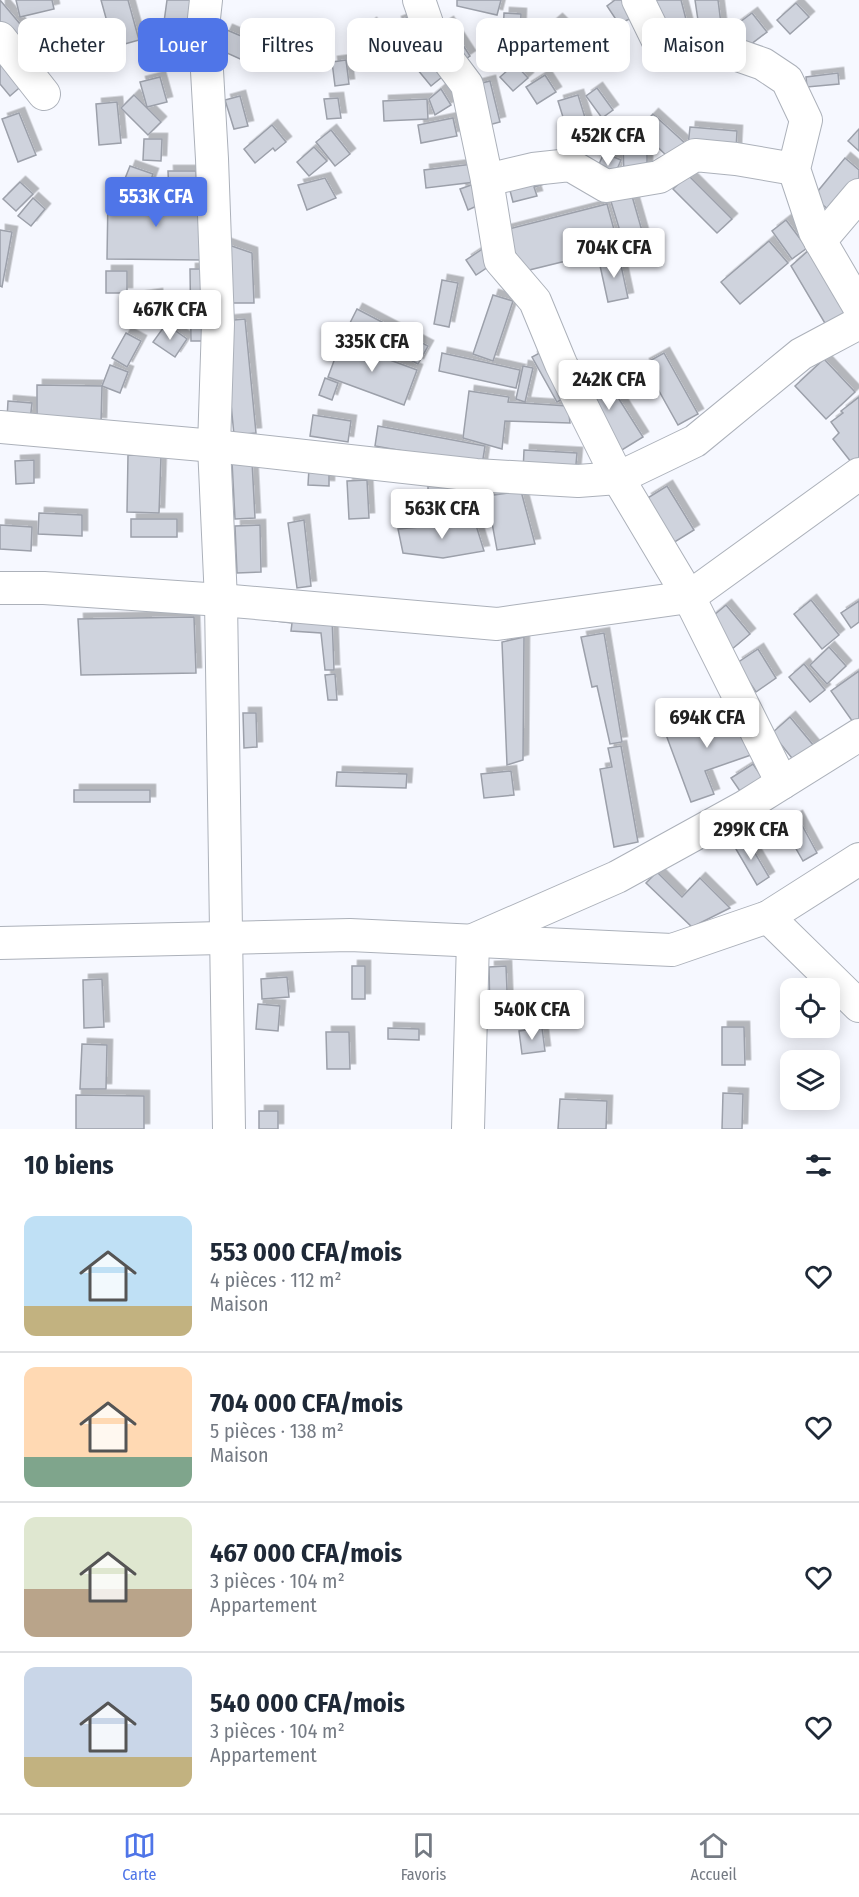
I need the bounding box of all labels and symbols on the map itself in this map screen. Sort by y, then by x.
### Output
pin: 452K CFA [546,116,670,167]
pin: 553K CFA [94,177,218,228]
pin: 704K CFA [552,228,676,279]
pin: 467K CFA [108,290,232,341]
pin: 335K CFA [310,322,434,373]
pin: 242K CFA [547,360,671,411]
pin: 563K CFA [380,489,504,540]
pin: 694K CFA [645,698,769,749]
pin: 299K CFA [689,810,813,861]
pin: 540K CFA [470,990,594,1041]

